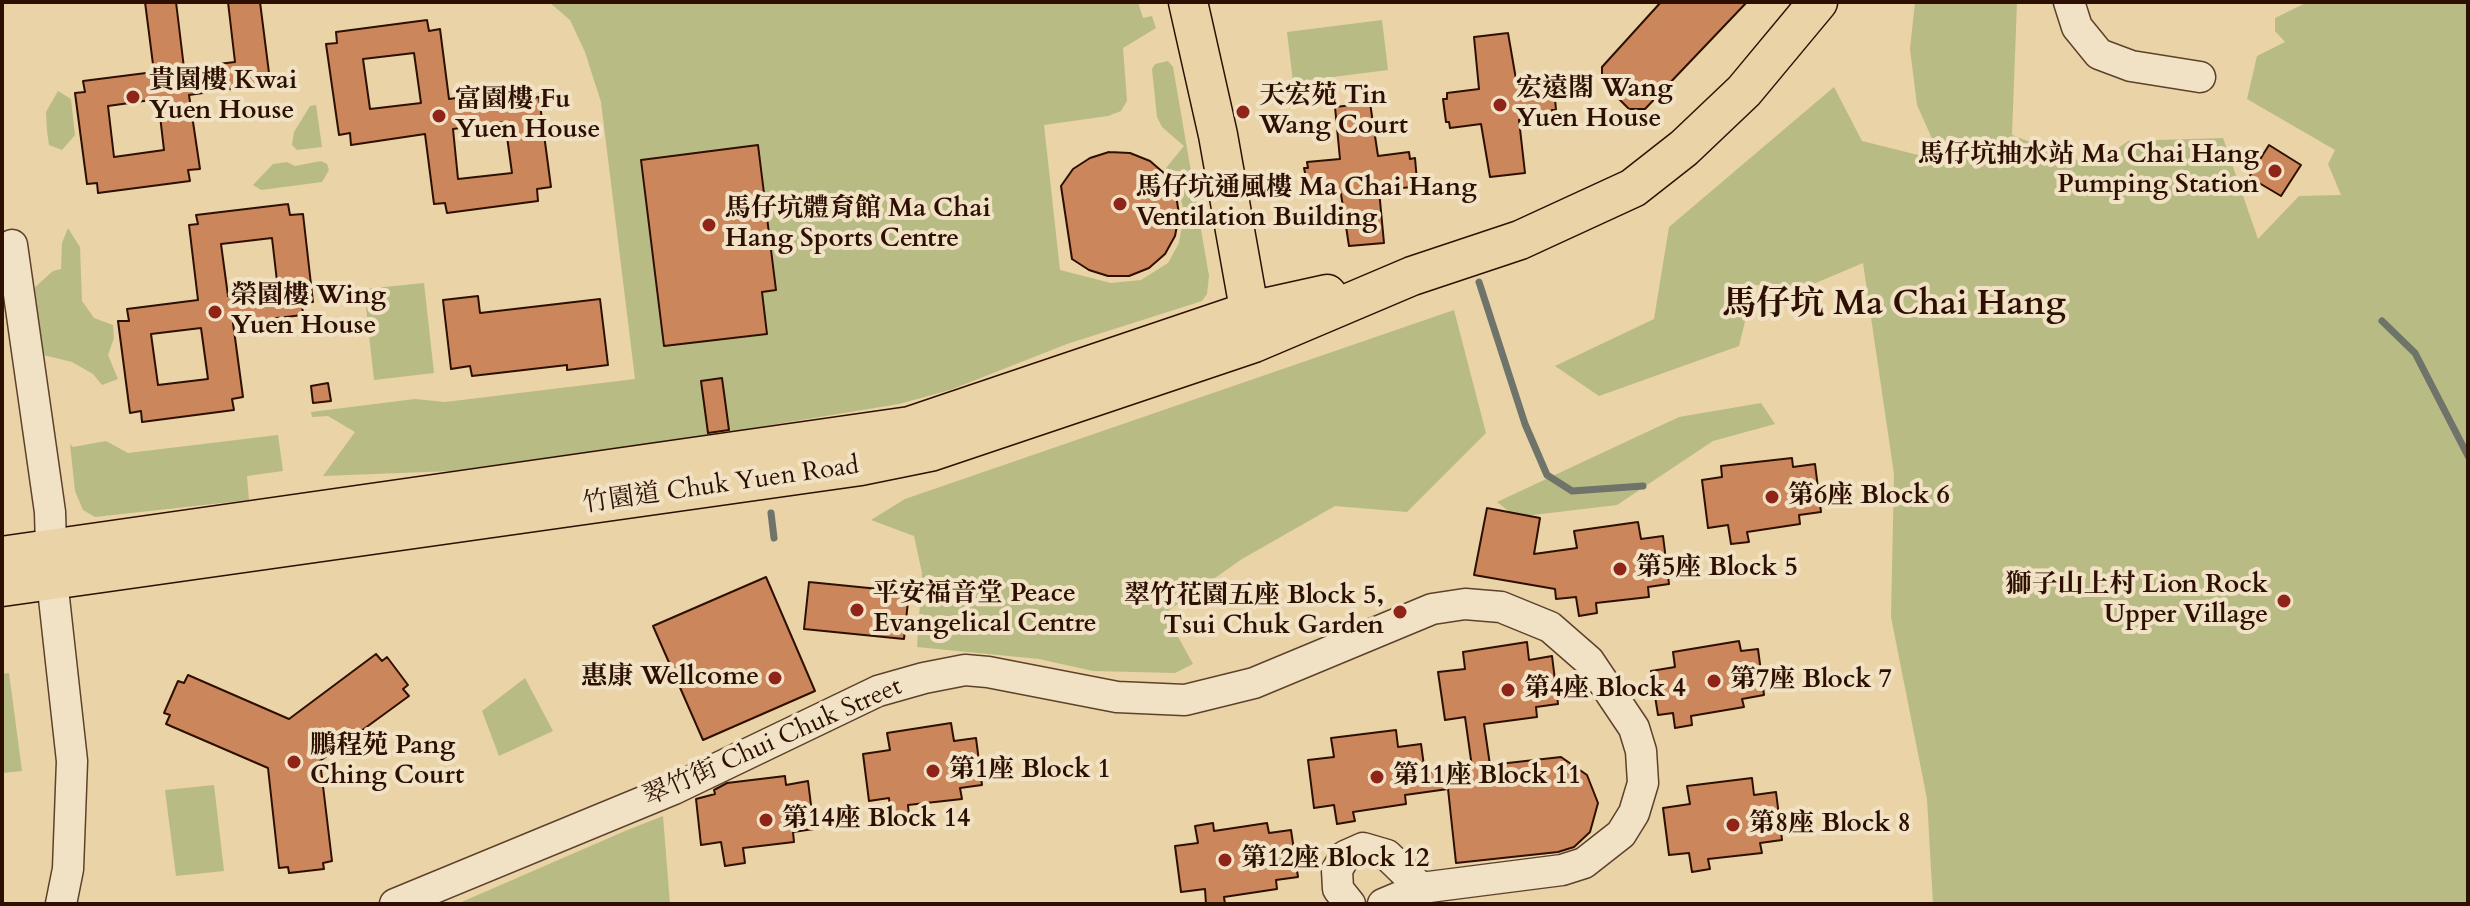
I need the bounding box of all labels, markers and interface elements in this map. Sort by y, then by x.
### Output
place label: 貴園樓 Kwai Yuen House [149,66,297,128]
place label: 宏遠閣 Wang Yuen House [1516,74,1673,136]
place label: 天宏苑 Tin Wang Court [1259,81,1408,142]
place label: 富園樓 Fu Yuen House [455,85,600,146]
marker: 貴園樓 Kwai Yuen House [124,88,142,106]
marker: 宏遠閣 Wang Yuen House [1491,96,1509,114]
marker: 天宏苑 Tin Wang Court [1234,103,1252,121]
marker: 富園樓 Fu Yuen House [430,107,448,125]
place label: 馬仔坑抽水站 Ma Chai Hang Pumping Station [1918,140,2259,202]
marker: 馬仔坑抽水站 Ma Chai Hang Pumping Station [2266,162,2284,180]
place label: 馬仔坑通風樓 Ma Chai Hang Ventilation Building [1136,173,1477,234]
place label: 馬仔坑體育館 Ma Chai Hang Sports Centre [725,194,991,256]
marker: 馬仔坑通風樓 Ma Chai Hang Ventilation Building [1111,195,1129,213]
marker: 馬仔坑體育館 Ma Chai Hang Sports Centre [700,216,718,234]
place label: 榮園樓 Wing Yuen House [231,281,386,342]
district label: 馬仔坑 Ma Chai Hang [1722,286,2066,326]
marker: 榮園樓 Wing Yuen House [206,303,224,321]
street label: 竹園道 Chuk Yuen Road [581,451,861,521]
place label: 第6座 Block 6 [1788,481,1950,513]
marker: 第6座 Block 6 [1763,488,1781,506]
place label: 第5座 Block 5 [1636,553,1798,585]
marker: 第5座 Block 5 [1611,560,1629,578]
place label: 獅子山上村 Lion Rock Upper Village [2005,570,2268,632]
place label: 平安福音堂 Peace Evangelical Centre [873,579,1097,640]
place label: 翠竹花園五座 Block 5, Tsui Chuk Garden [1124,581,1384,642]
marker: 獅子山上村 Lion Rock Upper Village [2275,592,2293,610]
marker: 平安福音堂 Peace Evangelical Centre [848,601,866,619]
marker: 翠竹花園五座 Block 5, Tsui Chuk Garden [1391,603,1409,621]
place label: 惠康 Wellcome [581,662,759,694]
place label: 第7座 Block 7 [1730,665,1892,697]
marker: 惠康 Wellcome [766,669,784,687]
street label: 翠竹街 Chui Chuk Street [639,672,907,814]
marker: 第7座 Block 7 [1705,672,1723,690]
place label: 第4座 Block 4 [1524,674,1686,706]
marker: 第4座 Block 4 [1499,681,1517,699]
place label: 鵬程苑 Pang Ching Court [310,731,464,792]
marker: 鵬程苑 Pang Ching Court [285,753,303,771]
place label: 第1座 Block 1 [949,755,1111,787]
place label: 第11座 Block 11 [1393,761,1581,793]
marker: 第1座 Block 1 [924,762,942,780]
marker: 第11座 Block 11 [1368,768,1386,786]
place label: 第14座 Block 14 [782,804,970,836]
place label: 第8座 Block 8 [1749,809,1911,841]
marker: 第14座 Block 14 [757,811,775,829]
marker: 第8座 Block 8 [1724,816,1742,834]
place label: 第12座 Block 12 [1241,844,1429,876]
marker: 第12座 Block 12 [1216,851,1234,869]

